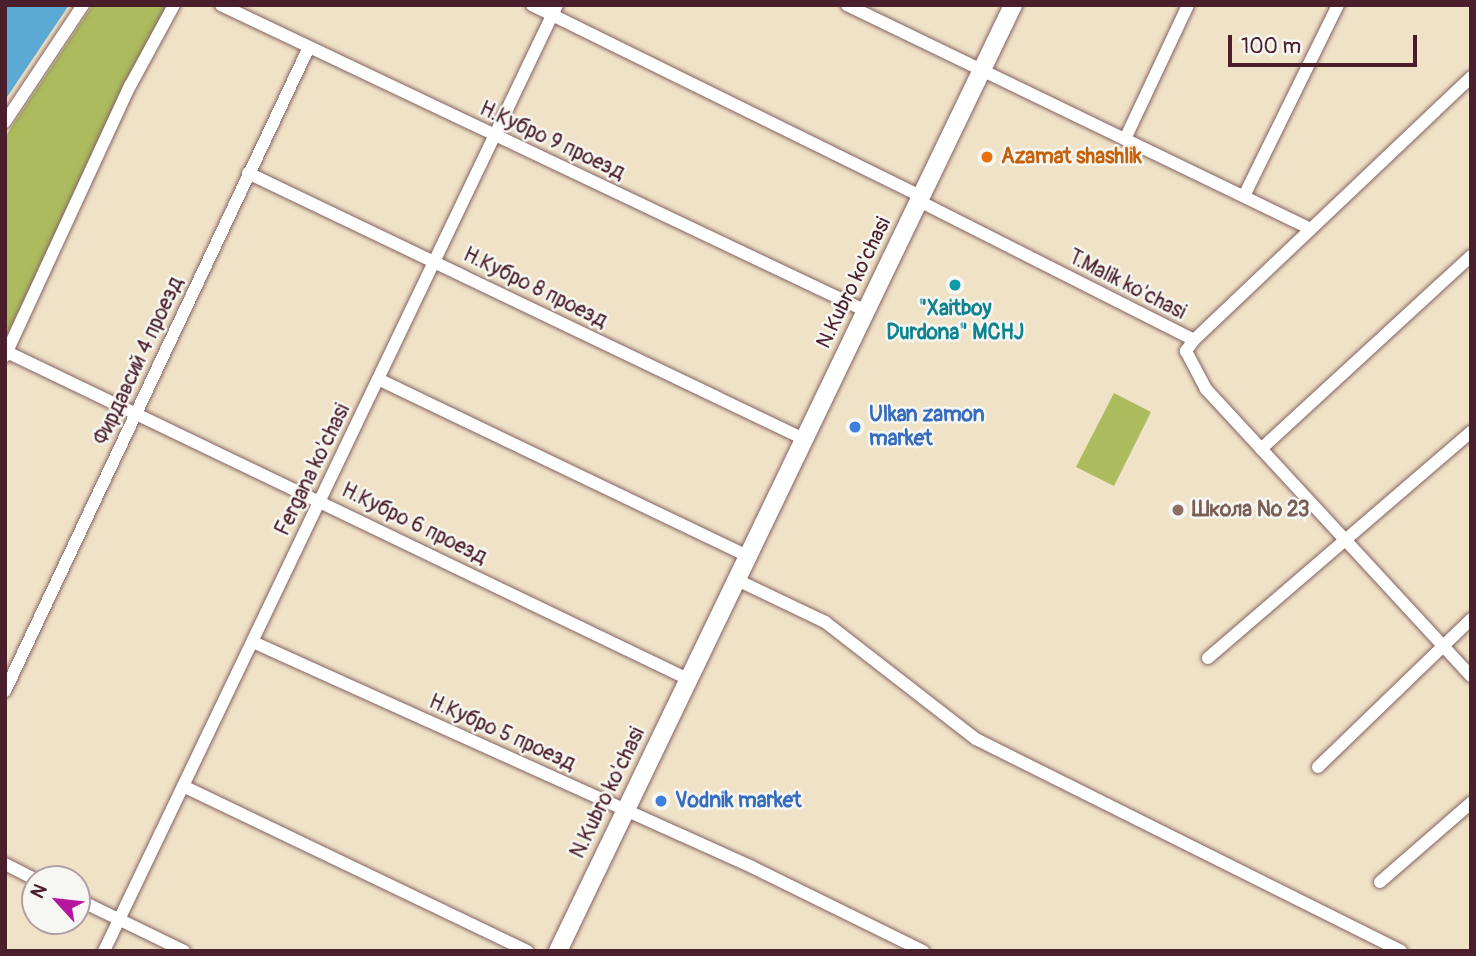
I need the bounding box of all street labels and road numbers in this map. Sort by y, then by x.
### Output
street label: Н.Кубро 9 проезд [476,96,628,186]
street label: N.Kubro ko'chasi [811,213,897,353]
street label: Н.Кубро 8 проезд [459,242,611,334]
street label: T.Malik ko'chasi [1064,245,1190,325]
street label: Фирдавсий 4 проезд [89,273,189,449]
street label: Fergana ko'chasi [270,400,356,540]
street label: Н.Кубро 6 проезд [337,478,491,570]
street label: Н.Кубро 5 проезд [425,689,579,777]
street label: N.Kubro ko'chasi [565,723,651,863]

